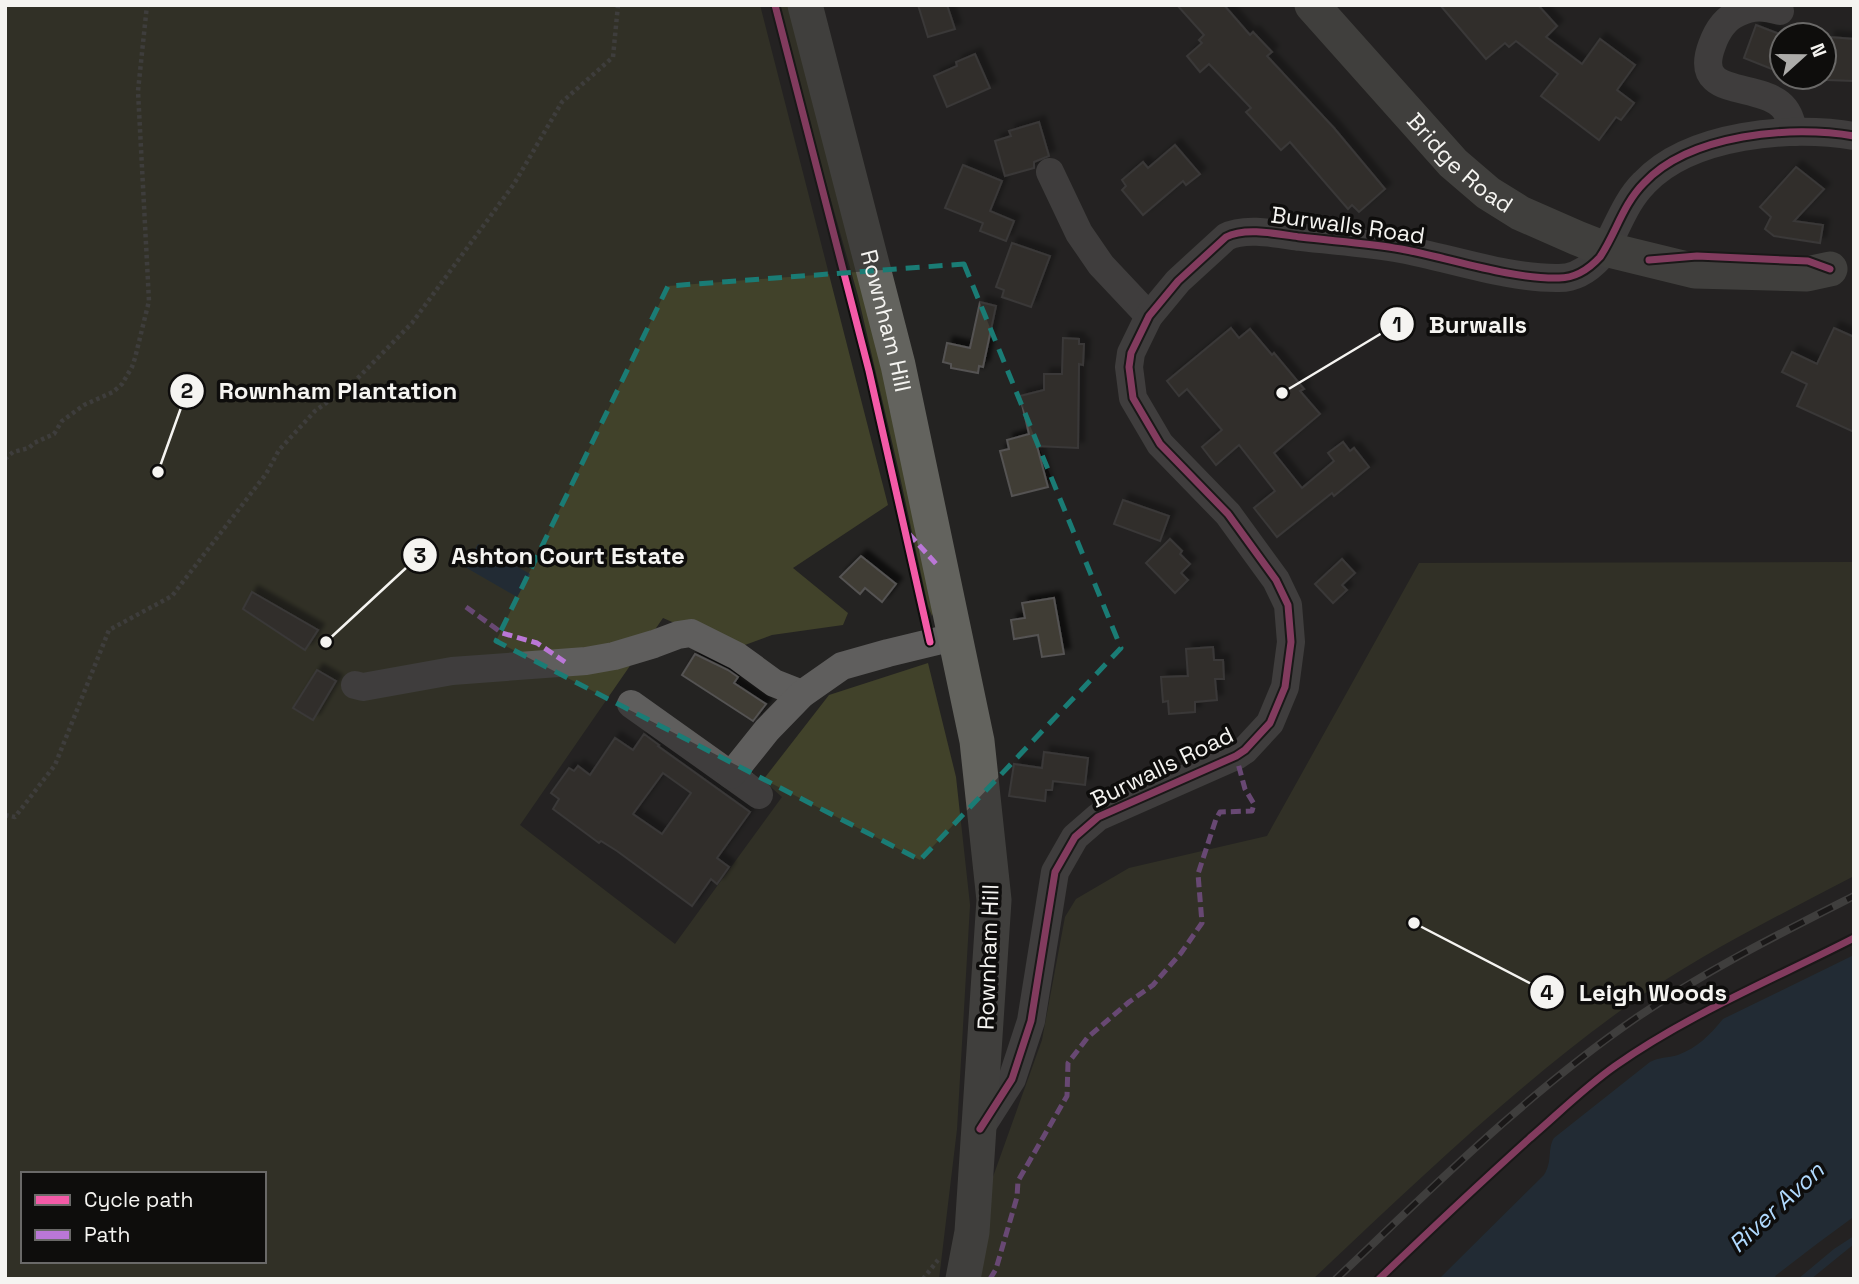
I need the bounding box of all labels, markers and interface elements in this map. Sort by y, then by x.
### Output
north arrow [1768,21,1838,91]
text: N [1804,40,1832,61]
street label: Bridge Road [1400,107,1519,220]
street label: Burwalls Road [1269,199,1427,251]
street label: Rownham Hill [854,246,918,395]
callout: Burwalls [1379,302,1541,347]
text: Burwalls [1429,309,1527,340]
text: 1 [1392,311,1402,338]
callout: Rownham Plantation [169,368,471,413]
text: Rownham Plantation [219,375,457,406]
text: 2 [181,377,193,404]
callout: Ashton Court Estate [402,533,699,578]
text: Ashton Court Estate [451,540,685,571]
text: 3 [414,542,426,569]
street label: Burwalls Road [1086,720,1238,814]
street label: Rownham Hill [970,883,1006,1031]
callout: Leigh Woods [1530,970,1741,1015]
text: Leigh Woods [1579,977,1727,1008]
text: 4 [1540,979,1554,1006]
water label: River Avon [1722,1154,1831,1259]
legend [21,1172,266,1263]
text: Cycle path [84,1186,193,1213]
text: Path [84,1221,130,1248]

